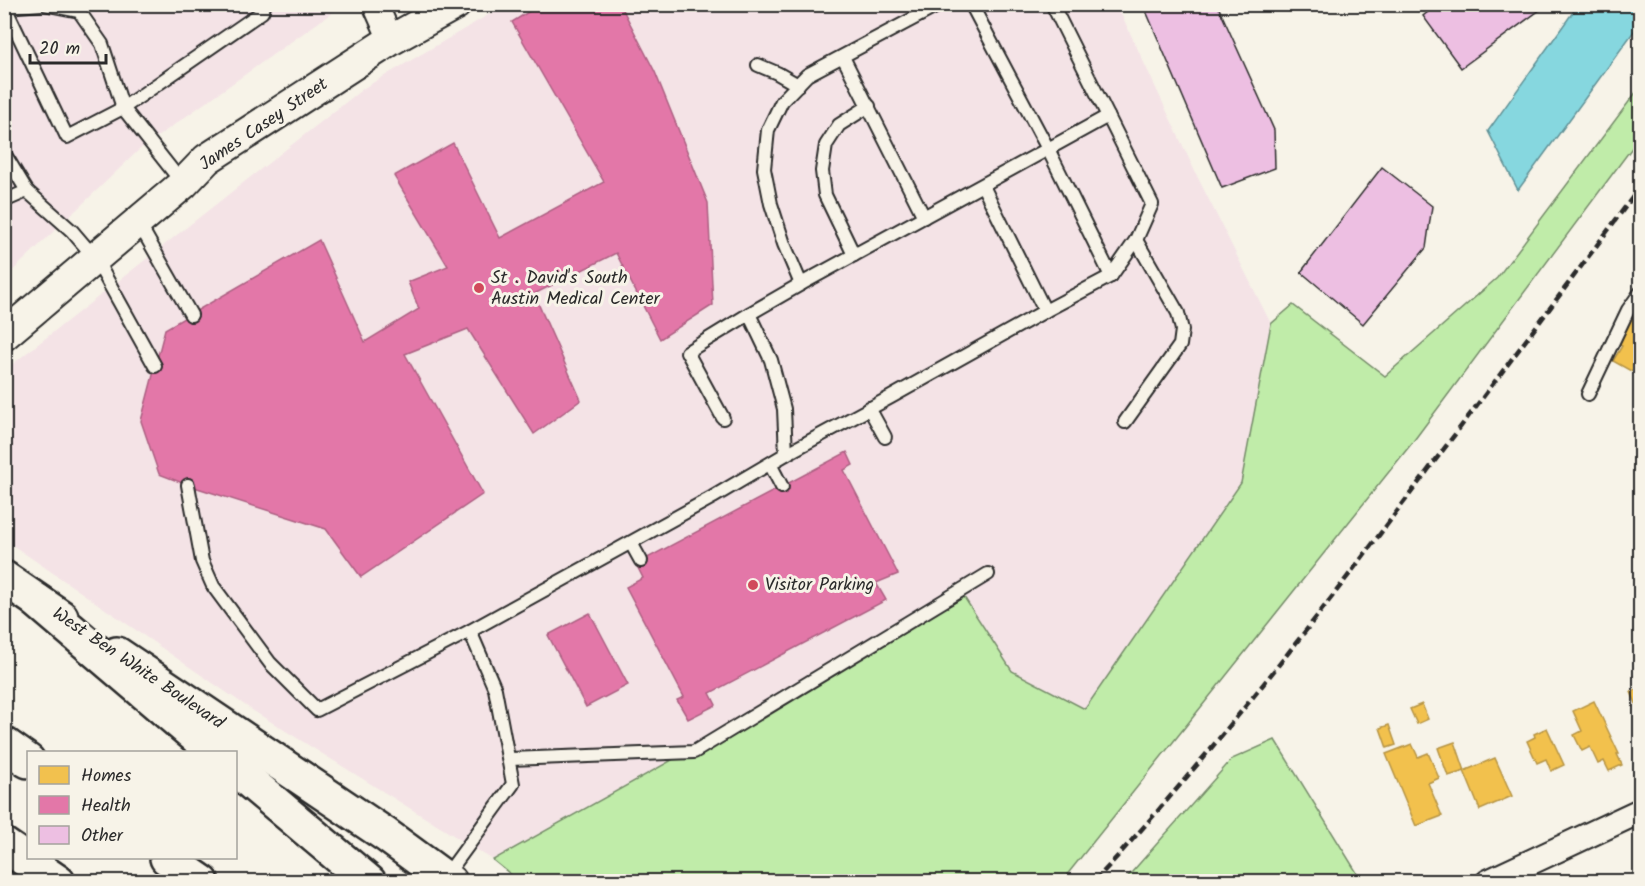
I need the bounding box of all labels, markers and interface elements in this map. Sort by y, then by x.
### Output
scale bar [30,27,106,65]
text: 20 m [39,35,80,64]
street label: James Casey Street [194,70,335,179]
place label: St . David's South Austin Medical Center [491,264,661,314]
marker: St . David's South Austin Medical Center [472,281,486,295]
place label: Visitor Parking [765,571,874,600]
marker: Visitor Parking [746,578,760,592]
street label: West Ben White Boulevard [46,600,231,738]
legend [27,751,237,859]
text: Homes [81,762,132,791]
text: Health [81,792,131,821]
text: Other [81,822,124,851]

